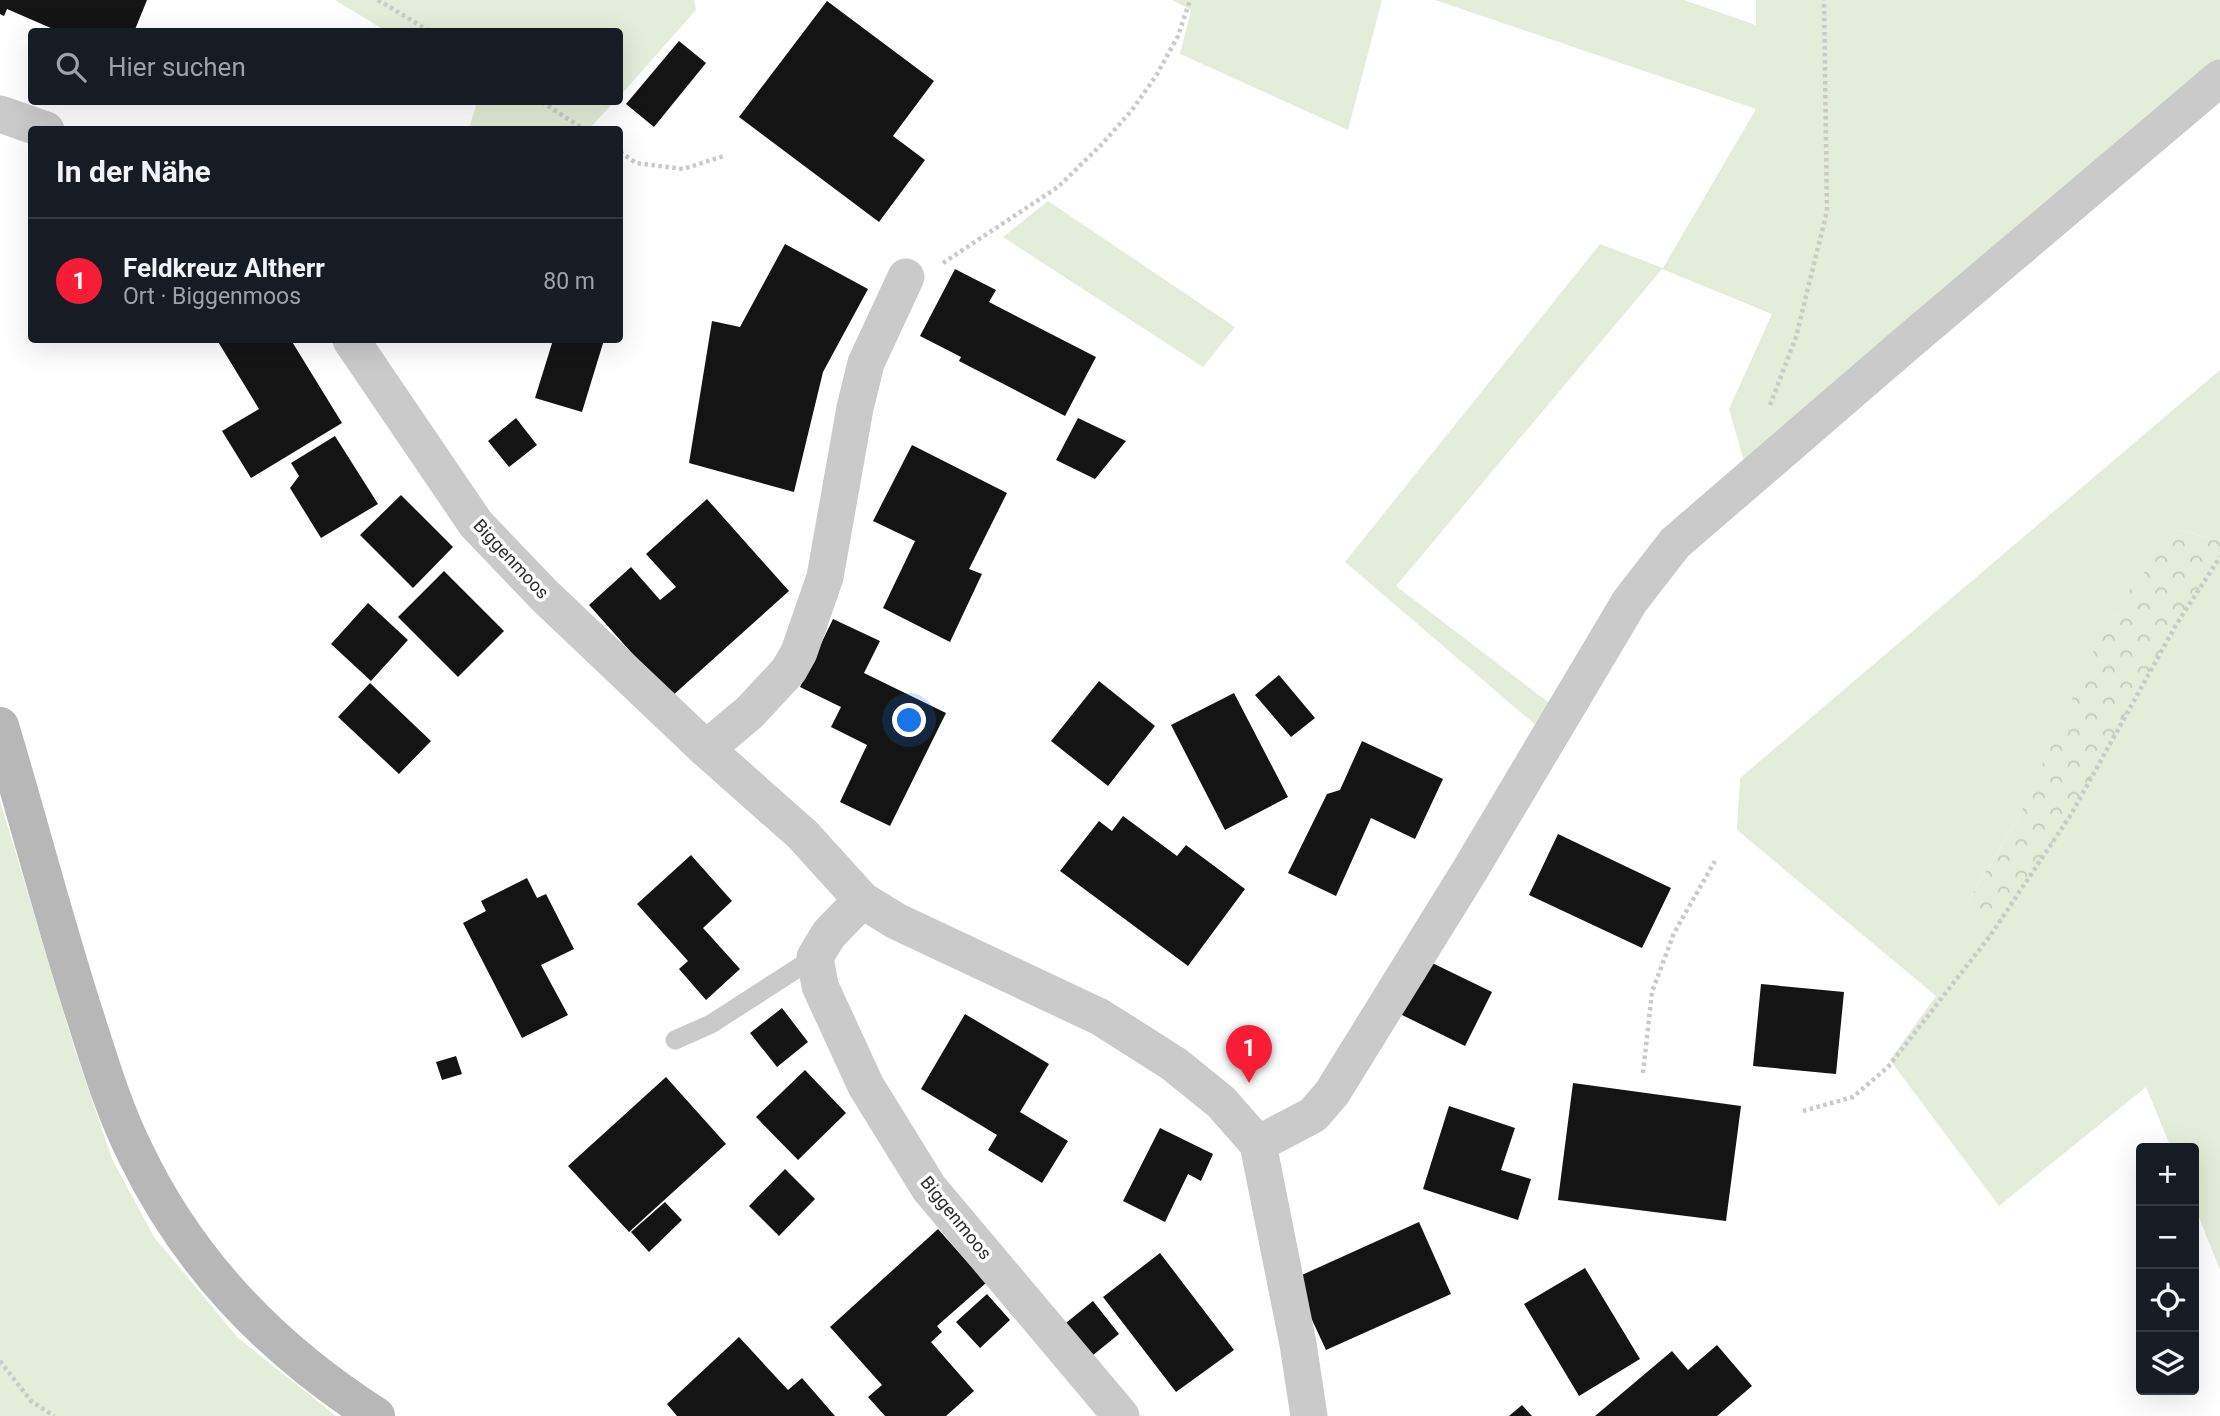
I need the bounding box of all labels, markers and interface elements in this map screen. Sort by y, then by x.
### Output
search box [28,28,623,105]
icon: search [52,48,90,86]
text: Hier suchen [108,52,246,82]
text: In der Nähe [56,154,211,189]
text: Feldkreuz Altherr [123,253,325,283]
text: 1 [72,268,86,295]
text: 80 m [543,268,595,295]
text: Ort · Biggenmoos [123,283,301,310]
street label: Biggenmoos [469,515,553,603]
your location [892,703,926,737]
pin: 1 [1226,1025,1272,1083]
map controls [2136,1143,2199,1395]
button: + [2136,1143,2199,1206]
street label: Biggenmoos [916,1172,996,1264]
button: − [2136,1206,2199,1269]
button: locate [2136,1269,2199,1332]
button: layers [2136,1332,2199,1395]

